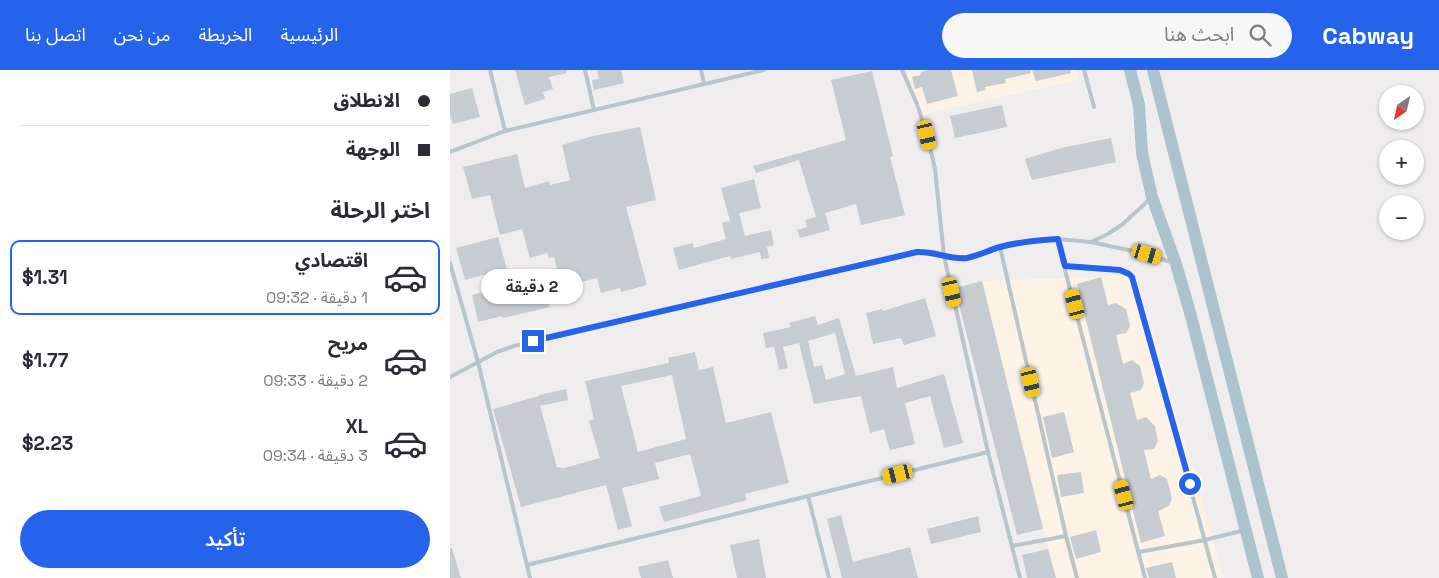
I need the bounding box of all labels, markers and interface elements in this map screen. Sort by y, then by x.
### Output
search box [942,13,1292,58]
text: Cabway [1322,20,1414,51]
icon: search [1246,21,1274,49]
text: ابحث هنا [1164,22,1234,47]
text: اتصل بنا [25,23,86,46]
text: من نحن [114,23,170,46]
text: الخريطة [198,23,252,46]
text: الرئيسية [280,23,338,46]
north arrow [1379,85,1424,130]
map controls [1379,85,1424,240]
text: الانطلاق [334,88,400,113]
car [916,119,937,151]
text: الوجهة [346,137,400,162]
button: + [1379,140,1424,185]
button: − [1379,195,1424,240]
text: اختر الرحلة [330,196,430,224]
car [1130,242,1163,266]
text: اقتصادي [295,248,368,273]
icon: car [383,255,428,300]
text: $1.31 [22,265,68,290]
callout: 2 دقيقة [482,268,584,304]
text: 2 دقيقة [506,276,558,297]
car [941,276,962,308]
text: 1 دقيقة · 09:32 [266,287,368,308]
car [1063,288,1086,320]
route end [522,330,544,352]
text: مريح [328,331,368,356]
icon: car [383,338,428,383]
text: $1.77 [22,348,68,373]
car [1020,366,1041,398]
text: 2 دقيقة · 09:33 [263,370,368,391]
text: XL [345,414,368,439]
icon: car [383,421,428,466]
text: $2.23 [22,431,73,456]
text: 3 دقيقة · 09:34 [263,445,368,466]
car [881,463,914,485]
route start [1179,473,1201,495]
car [1112,479,1135,511]
button: تأكيد [20,510,430,568]

